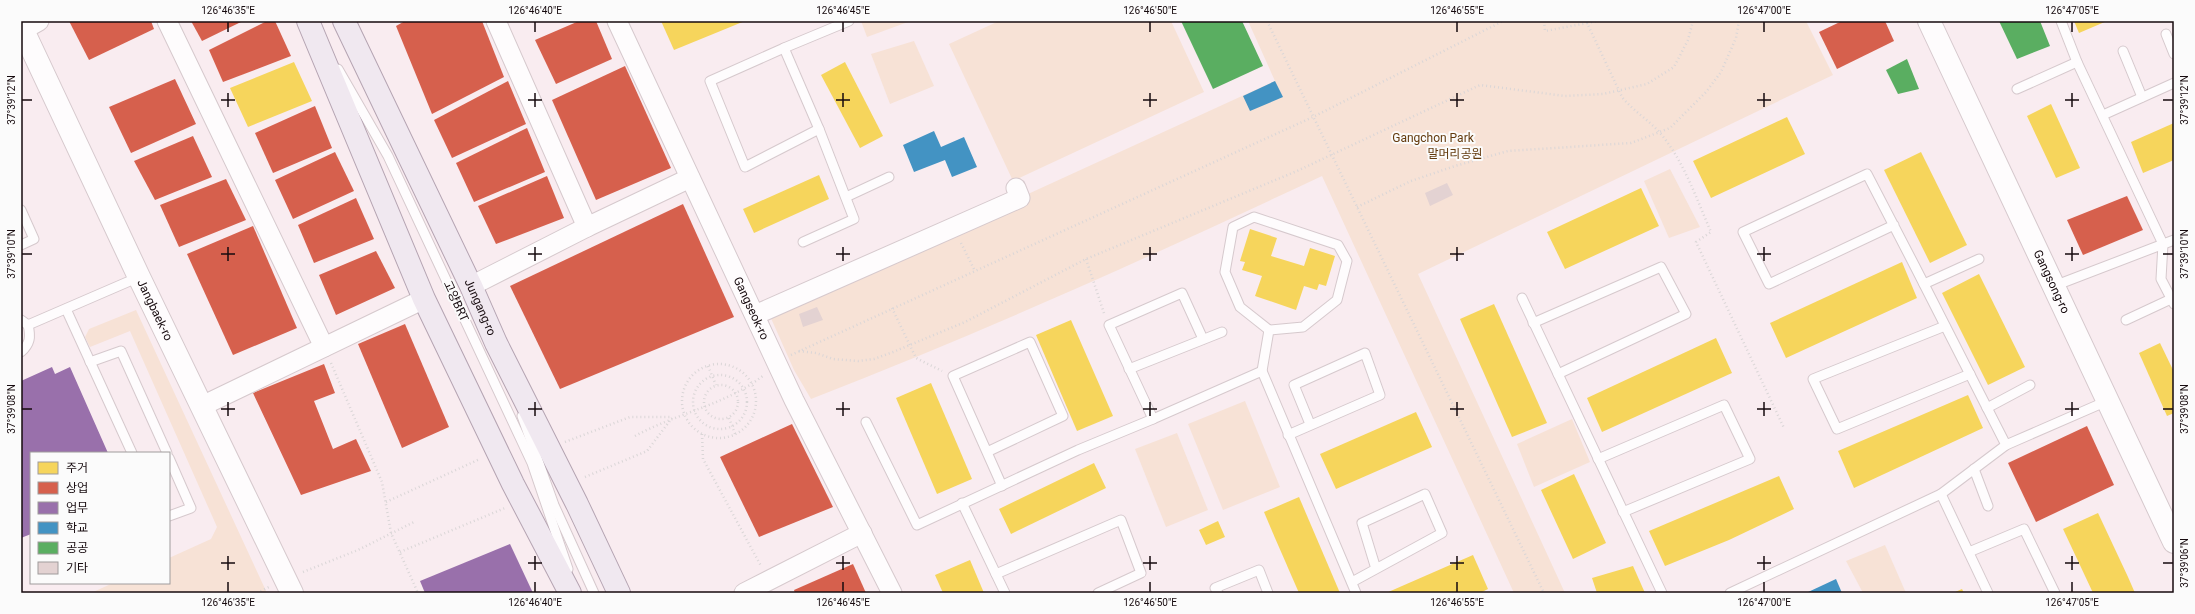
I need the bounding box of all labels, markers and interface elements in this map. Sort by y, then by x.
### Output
text: 126°46'35"E [201,5,255,16]
text: 126°46'40"E [508,5,562,16]
text: 126°46'45"E [816,5,870,16]
text: 126°46'50"E [1123,5,1177,16]
text: 126°46'55"E [1430,5,1484,16]
text: 126°47'00"E [1737,5,1791,16]
text: 126°47'05"E [2045,5,2099,16]
text: 37°39'12"N [6,75,17,125]
text: 37°39'12"N [2179,75,2190,125]
park label: Gangchon Park [1392,131,1475,145]
park label: 말머리공원 [1427,147,1483,161]
text: 37°39'10"N [6,229,17,279]
text: 37°39'10"N [2179,229,2190,279]
street label: Gangsong-ro [2031,248,2073,316]
street label: Gangseok-ro [730,275,772,342]
street label: Jungang-ro [462,276,499,338]
street label: Jangbaek-ro [134,277,176,343]
street label: 고양BRT [440,278,472,324]
text: 37°39'08"N [6,384,17,434]
text: 37°39'08"N [2179,384,2190,434]
legend [30,452,170,584]
text: 주거 [66,461,88,475]
text: 상업 [66,481,88,495]
text: 업무 [66,501,88,515]
text: 학교 [66,521,88,535]
text: 37°39'06"N [2179,538,2190,588]
text: 공공 [66,541,88,555]
text: 기타 [66,561,88,575]
text: 126°46'35"E [201,597,255,608]
text: 126°46'40"E [508,597,562,608]
text: 126°46'45"E [816,597,870,608]
text: 126°46'50"E [1123,597,1177,608]
text: 126°46'55"E [1430,597,1484,608]
text: 126°47'00"E [1737,597,1791,608]
text: 126°47'05"E [2045,597,2099,608]

